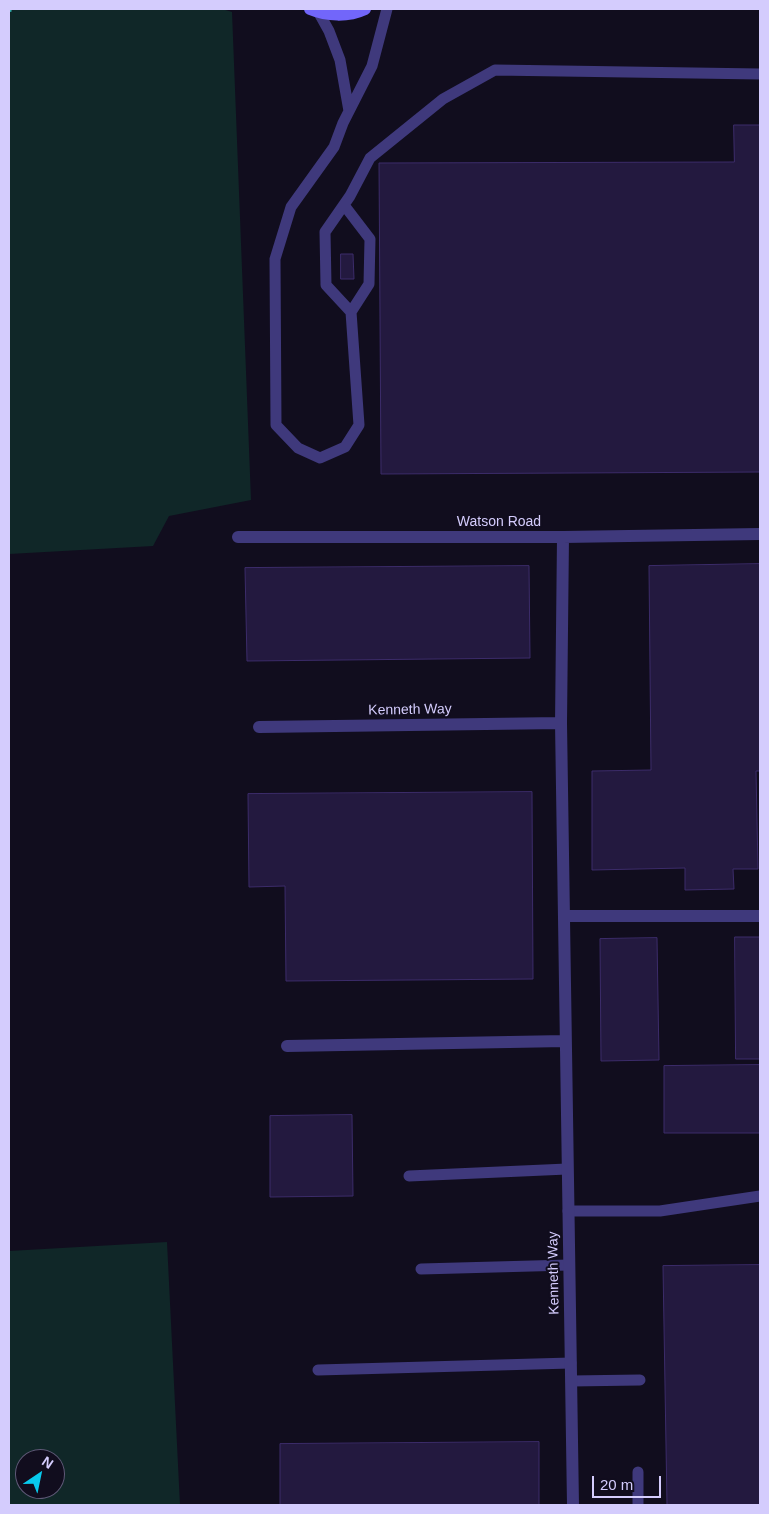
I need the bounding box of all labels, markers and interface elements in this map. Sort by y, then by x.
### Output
street label: Watson Road [457,514,541,530]
street label: Kenneth Way [368,701,452,719]
street label: Kenneth Way [545,1231,563,1315]
north arrow [15,1449,65,1499]
text: N [39,1453,56,1472]
scale bar [594,1466,663,1498]
text: 20 m [600,1476,633,1493]

